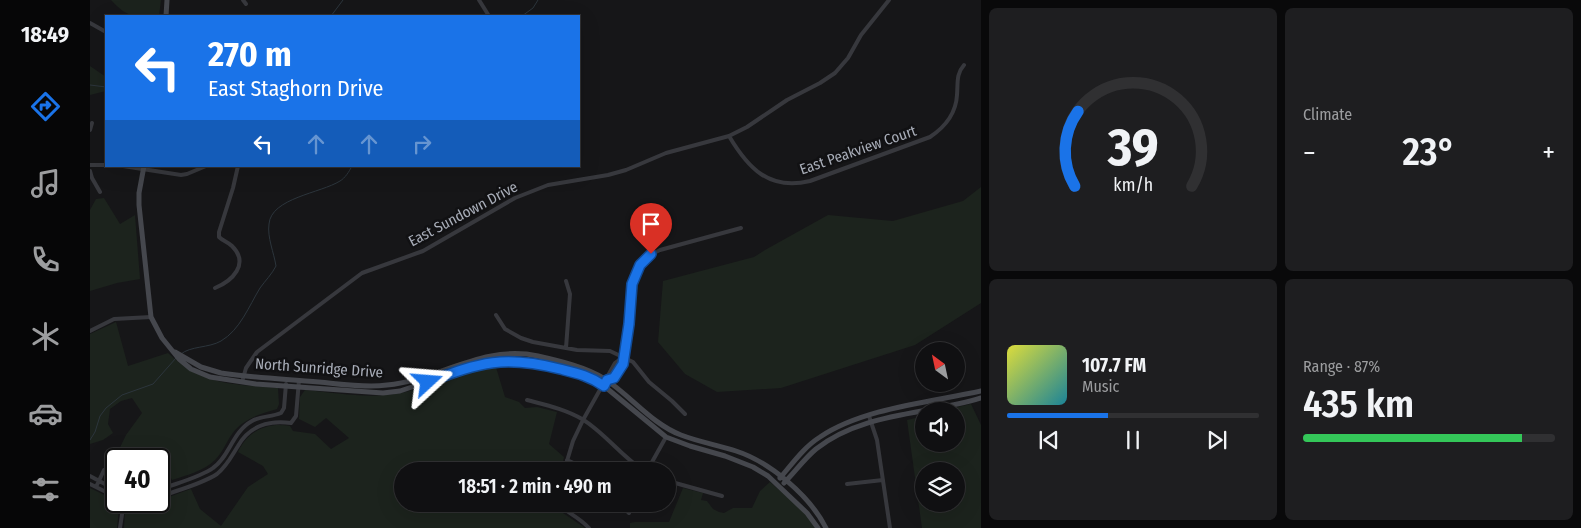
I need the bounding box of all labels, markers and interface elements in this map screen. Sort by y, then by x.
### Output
text: 18:49 [21,21,69,48]
text: 270 m [208,33,292,75]
icon: left [125,35,190,100]
text: East Staghorn Drive [208,75,383,102]
icon: directions [28,89,63,124]
text: Climate [1303,105,1352,124]
text: 39 [1106,116,1159,179]
street label: East Peakview Court [797,122,919,178]
text: 23° [1402,129,1455,175]
icon: left [249,130,277,158]
icon: ahead [302,130,330,158]
icon: ahead [355,130,383,158]
icon: right [408,130,436,158]
text: − [1303,136,1316,169]
text: + [1542,136,1555,169]
icon: music [28,166,63,201]
text: km/h [1113,174,1153,196]
street label: East Sundown Drive [405,178,521,250]
pin [630,203,672,254]
icon: arrive [637,210,665,238]
icon: phone [28,242,63,277]
icon: climate [28,319,63,354]
north arrow [915,342,965,392]
map controls [915,342,965,512]
text: 107.7 FM [1082,354,1146,377]
street label: North Sunridge Drive [254,355,384,381]
position arrow [401,355,453,407]
text: Range · 87% [1303,357,1380,376]
text: Music [1082,377,1119,396]
text: 435 km [1303,381,1414,427]
icon: car [28,396,63,431]
button: sound [915,402,965,452]
icon: previous [1035,426,1063,454]
icon: pause [1119,426,1147,454]
icon: next [1203,426,1231,454]
speed limit sign: 40 [105,448,170,513]
button: layers [915,462,965,512]
icon: filters [28,472,63,507]
text: 18:51 · 2 min · 490 m [458,475,612,498]

